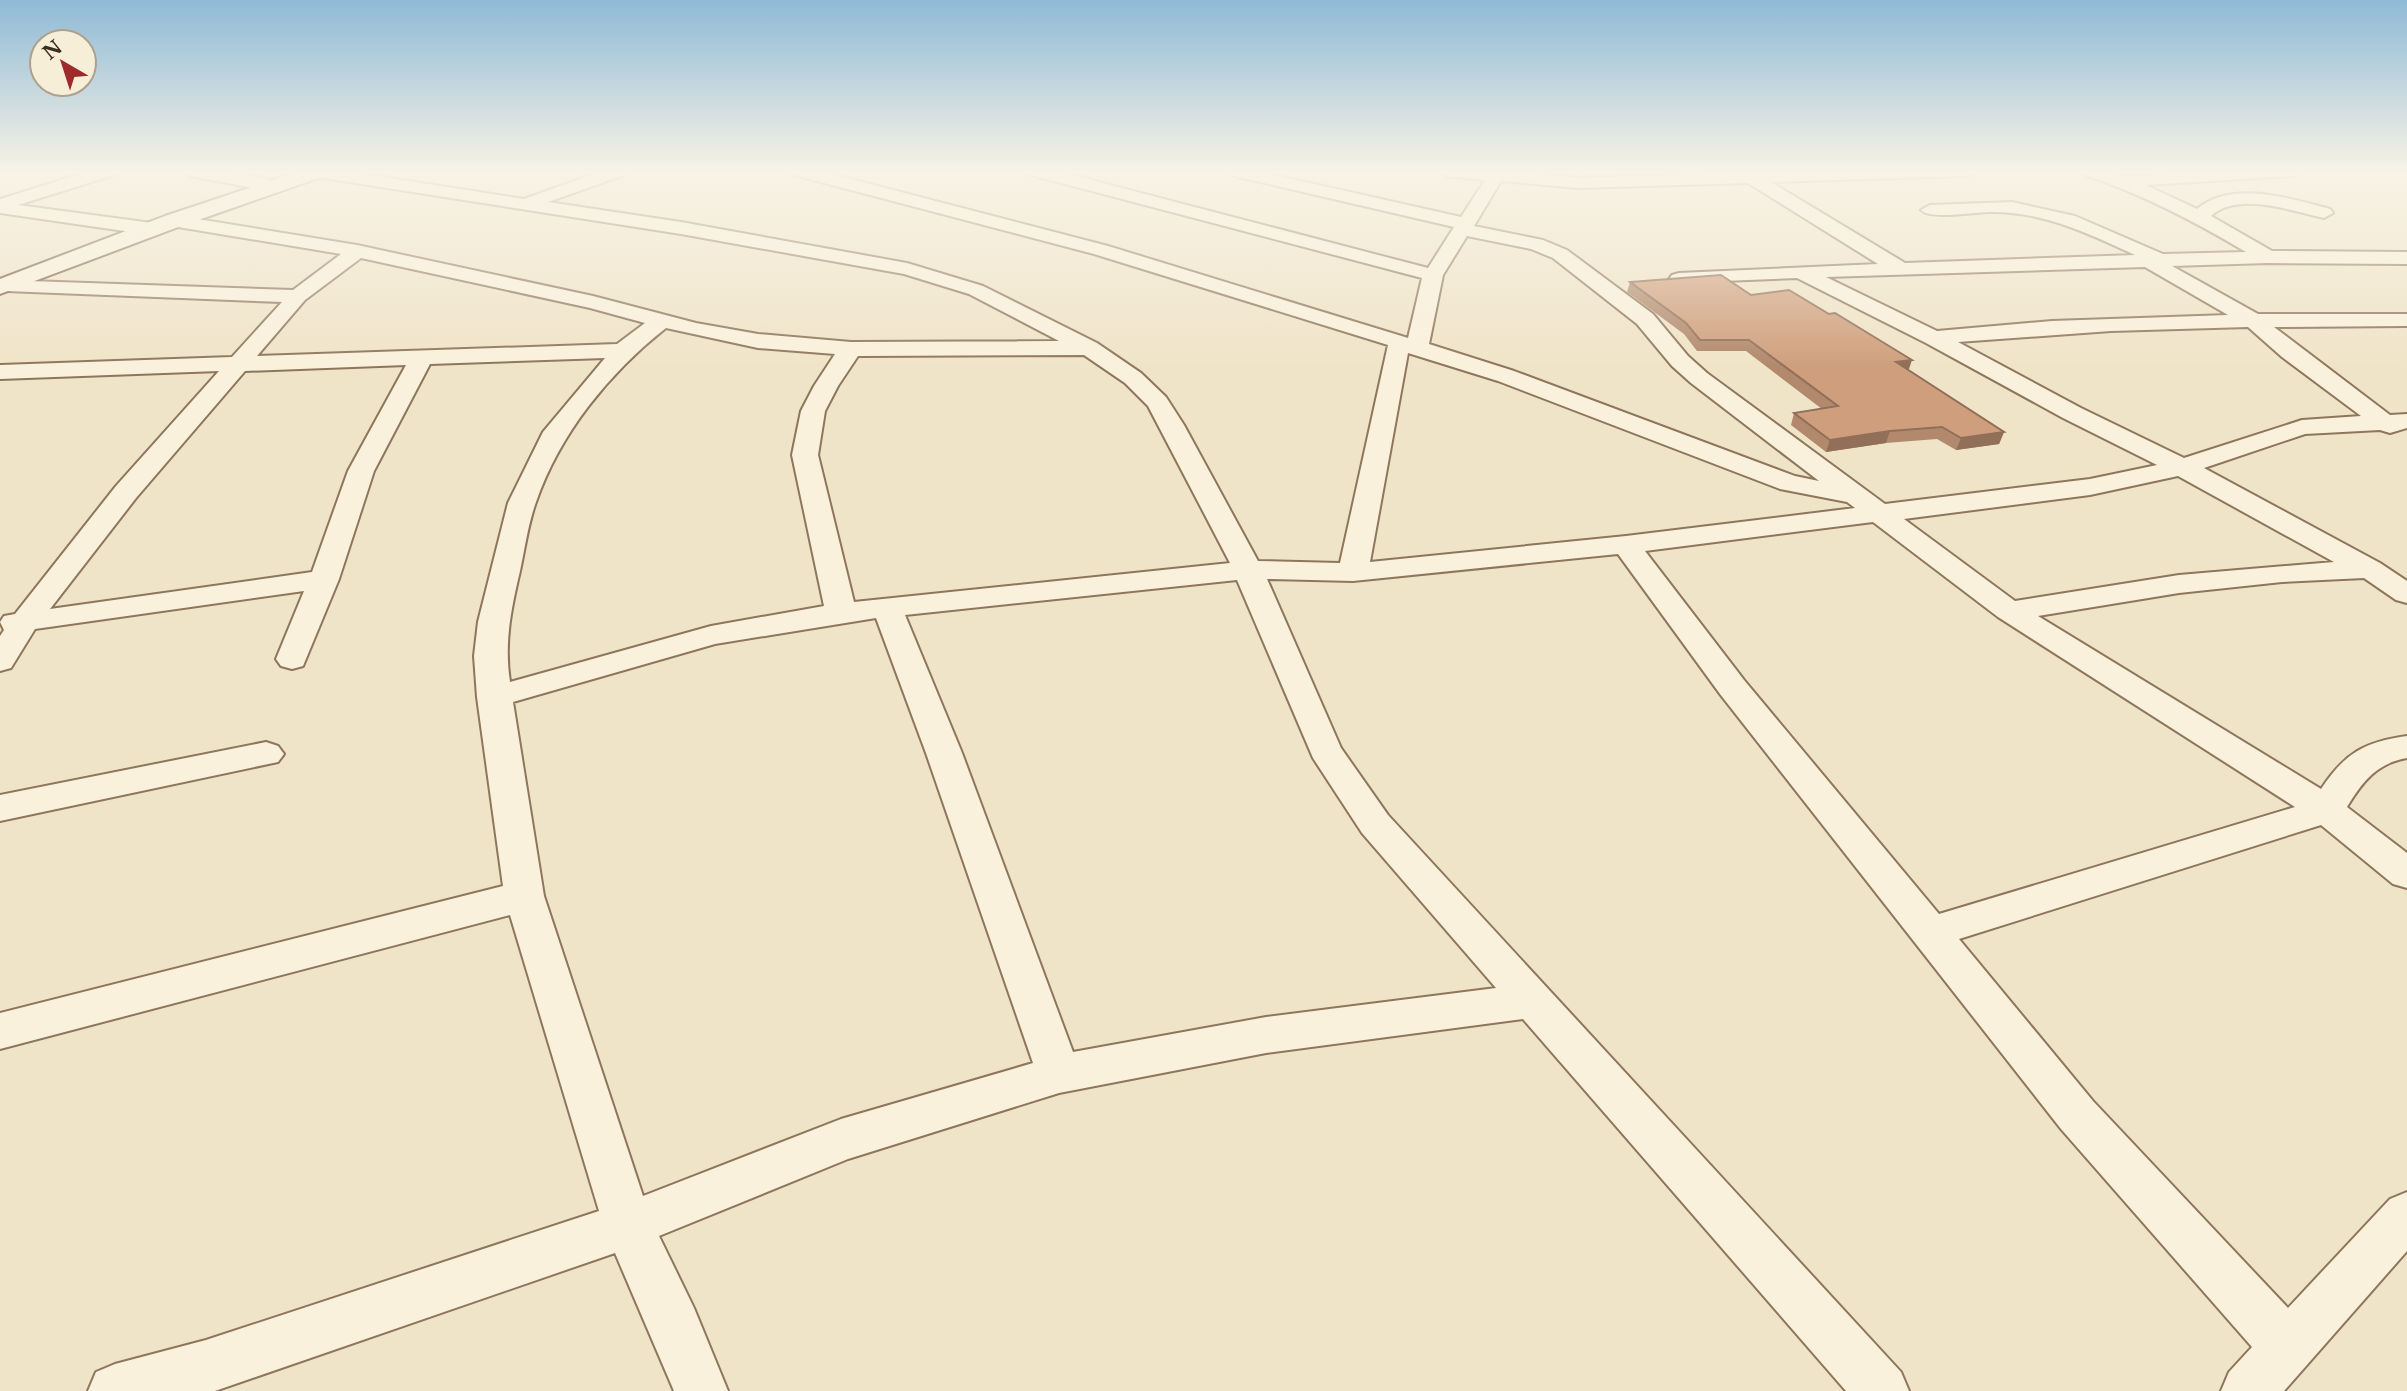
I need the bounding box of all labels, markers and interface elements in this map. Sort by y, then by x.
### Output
north arrow [28,28,98,98]
text: N [38,36,67,65]

